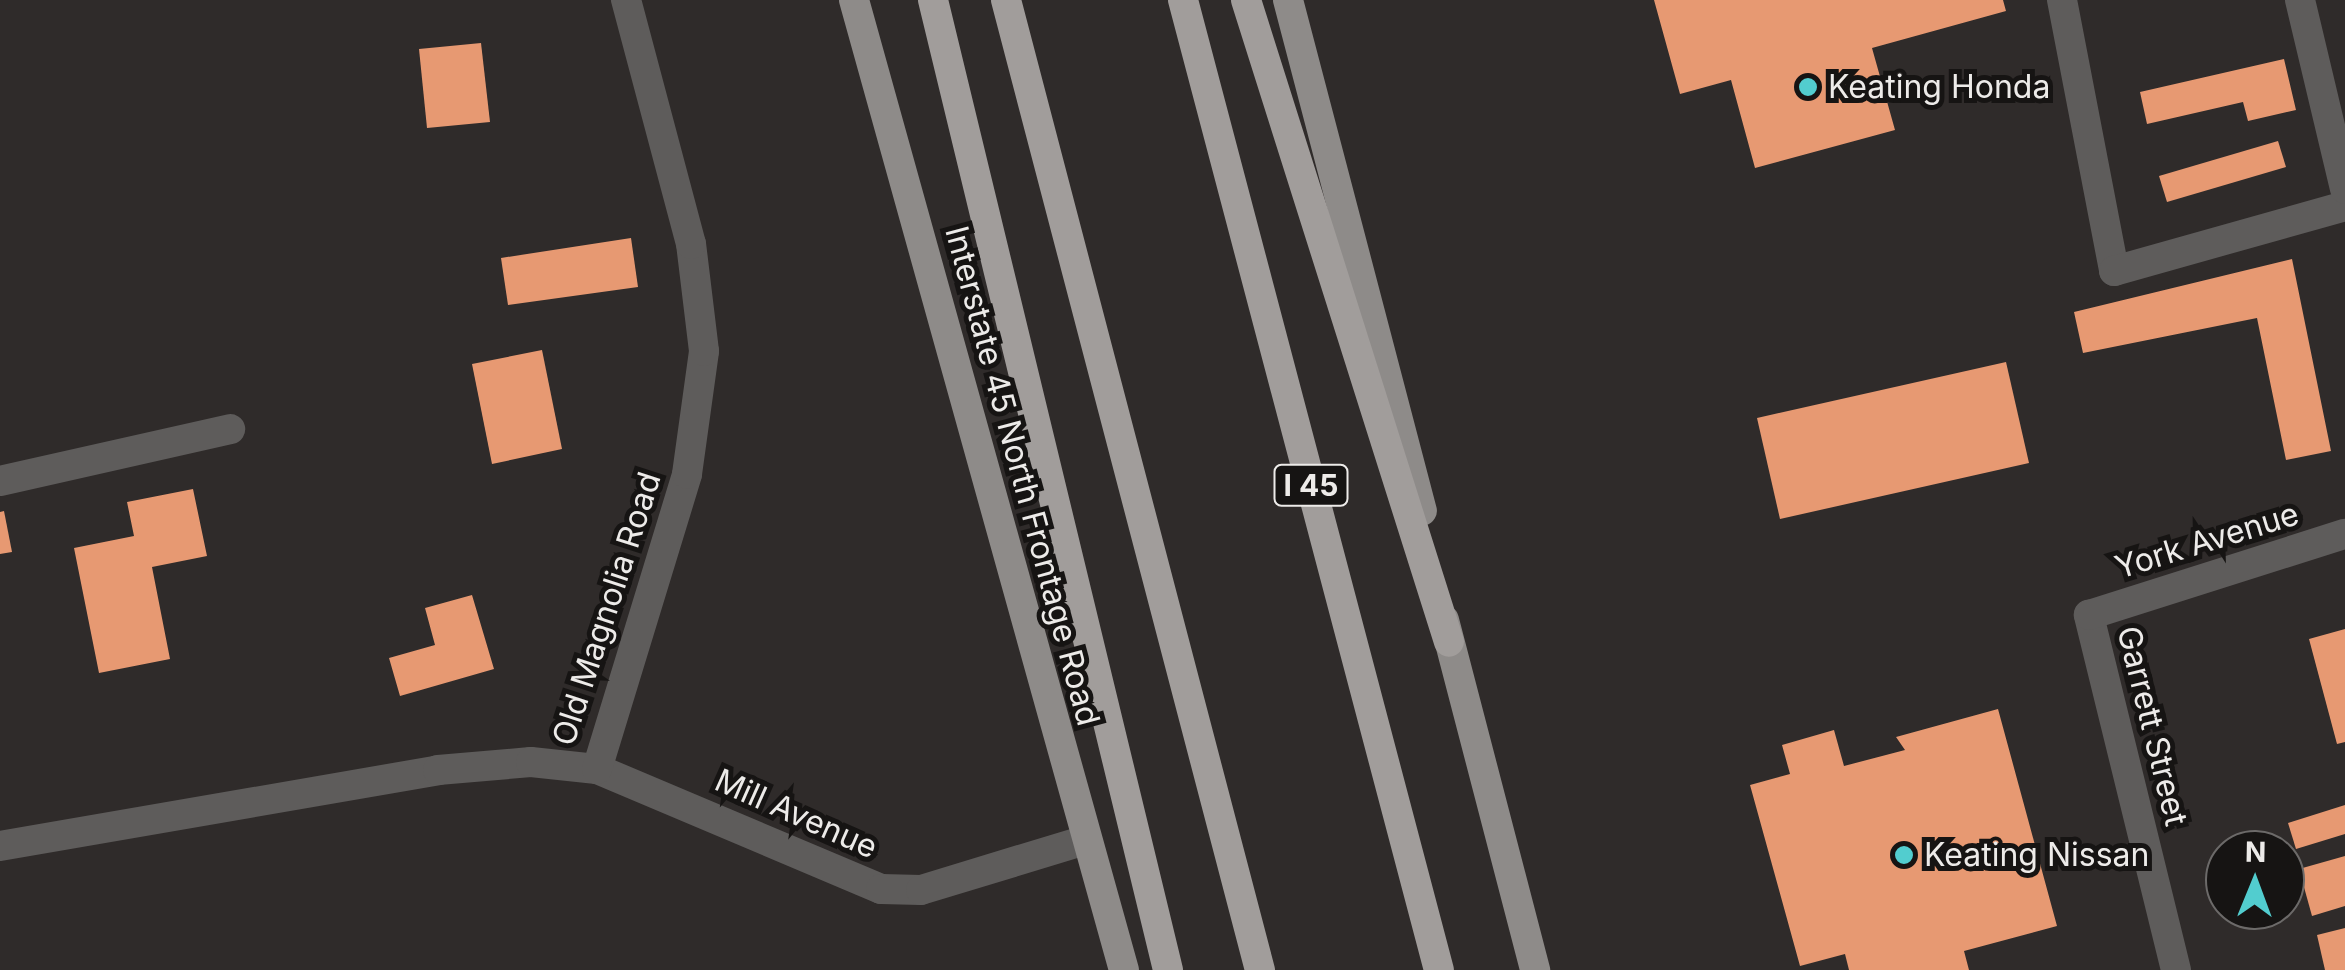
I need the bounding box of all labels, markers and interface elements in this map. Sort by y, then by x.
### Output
place label: Keating Honda [1828,68,2050,106]
marker: Keating Honda [1797,76,1819,98]
street label: Interstate 45 North Frontage Road [937,222,1107,730]
road number: I 45 [1274,460,1348,510]
street label: Old Magnolia Road [545,468,669,750]
street label: York Avenue [2111,495,2303,587]
street label: Garrett Street [2109,622,2195,830]
street label: Mill Avenue [709,761,883,867]
north arrow [2205,830,2305,930]
text: N [2245,835,2266,869]
place label: Keating Nissan [1924,836,2149,874]
marker: Keating Nissan [1893,844,1915,866]

